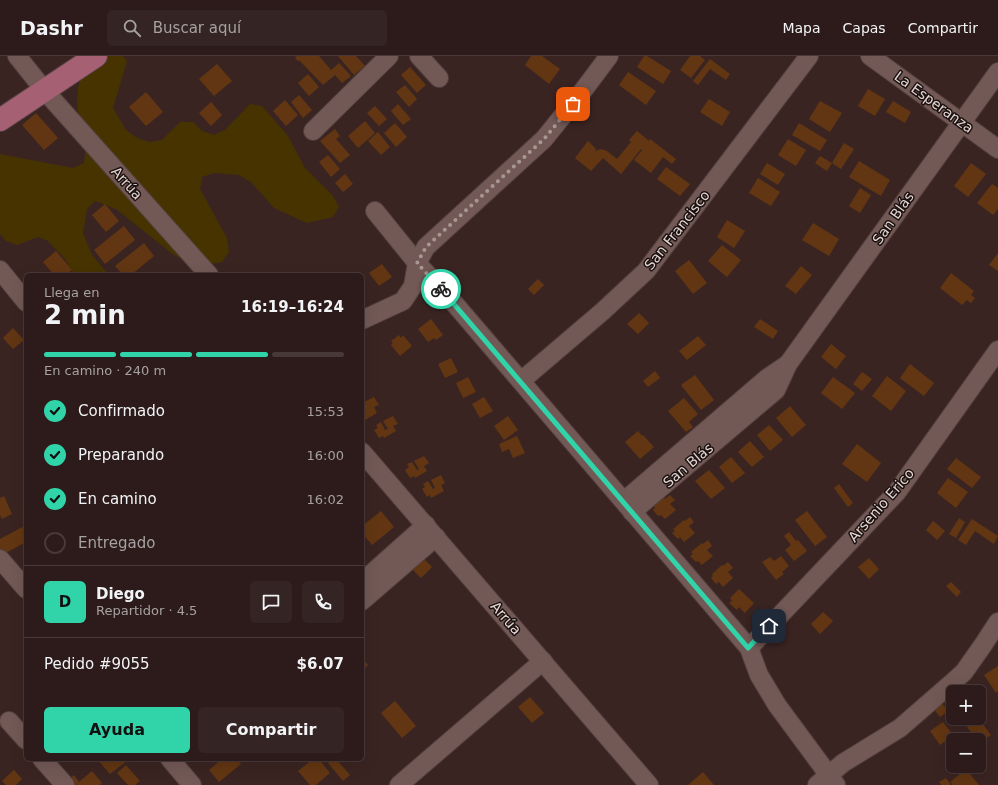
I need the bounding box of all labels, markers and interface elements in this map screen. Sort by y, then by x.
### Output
search box [107,10,387,46]
text: Dashr [20,17,83,39]
icon: search [121,17,143,39]
text: Buscar aquí [153,19,241,37]
text: Mapa [782,20,821,36]
text: Capas [843,20,886,36]
text: Compartir [908,20,978,36]
street label: La Esperanza [891,68,977,136]
pin [556,87,590,121]
icon: bag [562,93,584,115]
street label: Arrúa [108,163,146,203]
street label: San Francisco [641,187,713,273]
street label: San Blás [869,189,917,247]
courier [421,269,461,309]
icon: bike [430,278,452,300]
text: Llega en [44,285,99,300]
text: 16:19–16:24 [241,298,344,316]
text: 2 min [44,300,126,330]
text: En camino · 240 m [44,363,166,378]
icon: check [44,400,66,422]
text: Confirmado [78,402,165,420]
text: 15:53 [307,404,344,419]
street label: San Blás [660,440,716,490]
icon: check [44,444,66,466]
text: Preparando [78,446,164,464]
text: 16:00 [307,448,344,463]
street label: Arsenio Erico [845,465,917,545]
icon: check [44,488,66,510]
text: En camino [78,490,157,508]
text: 16:02 [307,492,344,507]
text: Entregado [78,534,155,552]
button: chat [250,581,292,623]
button: phone [302,581,344,623]
text: Diego [96,585,145,603]
text: D [59,593,71,611]
street label: Arrúa [487,598,525,638]
text: Repartidor · 4.5 [96,603,197,618]
pin [752,609,786,643]
icon: home [758,615,780,637]
text: Pedido #9055 [44,655,150,673]
text: $6.07 [297,655,344,673]
map controls [946,685,986,773]
button: + [946,685,986,725]
button: Ayuda [44,707,190,753]
button: Compartir [198,707,344,753]
button: − [946,733,986,773]

